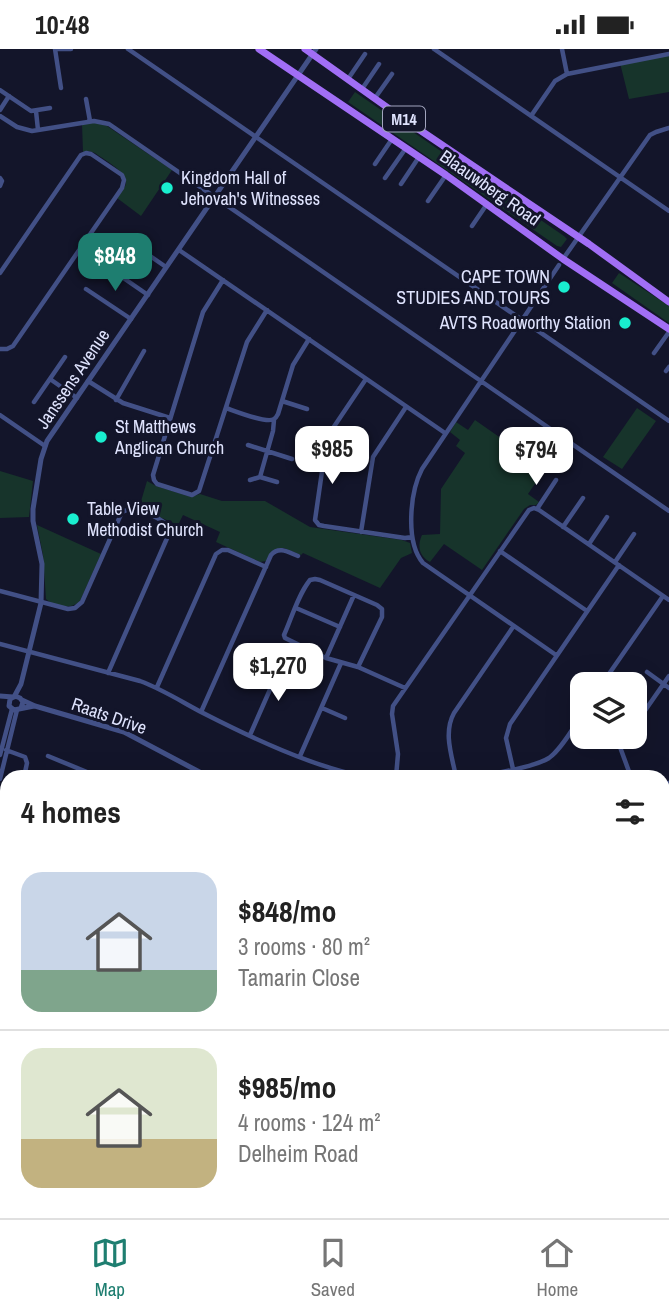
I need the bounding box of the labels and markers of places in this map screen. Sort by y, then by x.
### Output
place label: Kingdom Hall of Jehovah's Witnesses [181,165,320,211]
marker: Kingdom Hall of Jehovah's Witnesses [159,180,175,196]
pin: $848 [74,233,156,293]
place label: CAPE TOWN STUDIES AND TOURS [396,264,550,310]
marker: CAPE TOWN STUDIES AND TOURS [556,279,572,295]
place label: AVTS Roadworthy Station [439,310,611,335]
marker: AVTS Roadworthy Station [617,315,633,331]
place label: St Matthews Anglican Church [114,414,224,460]
pin: $985 [291,427,373,486]
pin: $794 [495,427,577,487]
marker: St Matthews Anglican Church [93,429,109,445]
place label: Table View Methodist Church [87,496,204,542]
marker: Table View Methodist Church [65,511,81,527]
pin: $1,270 [221,643,335,703]

